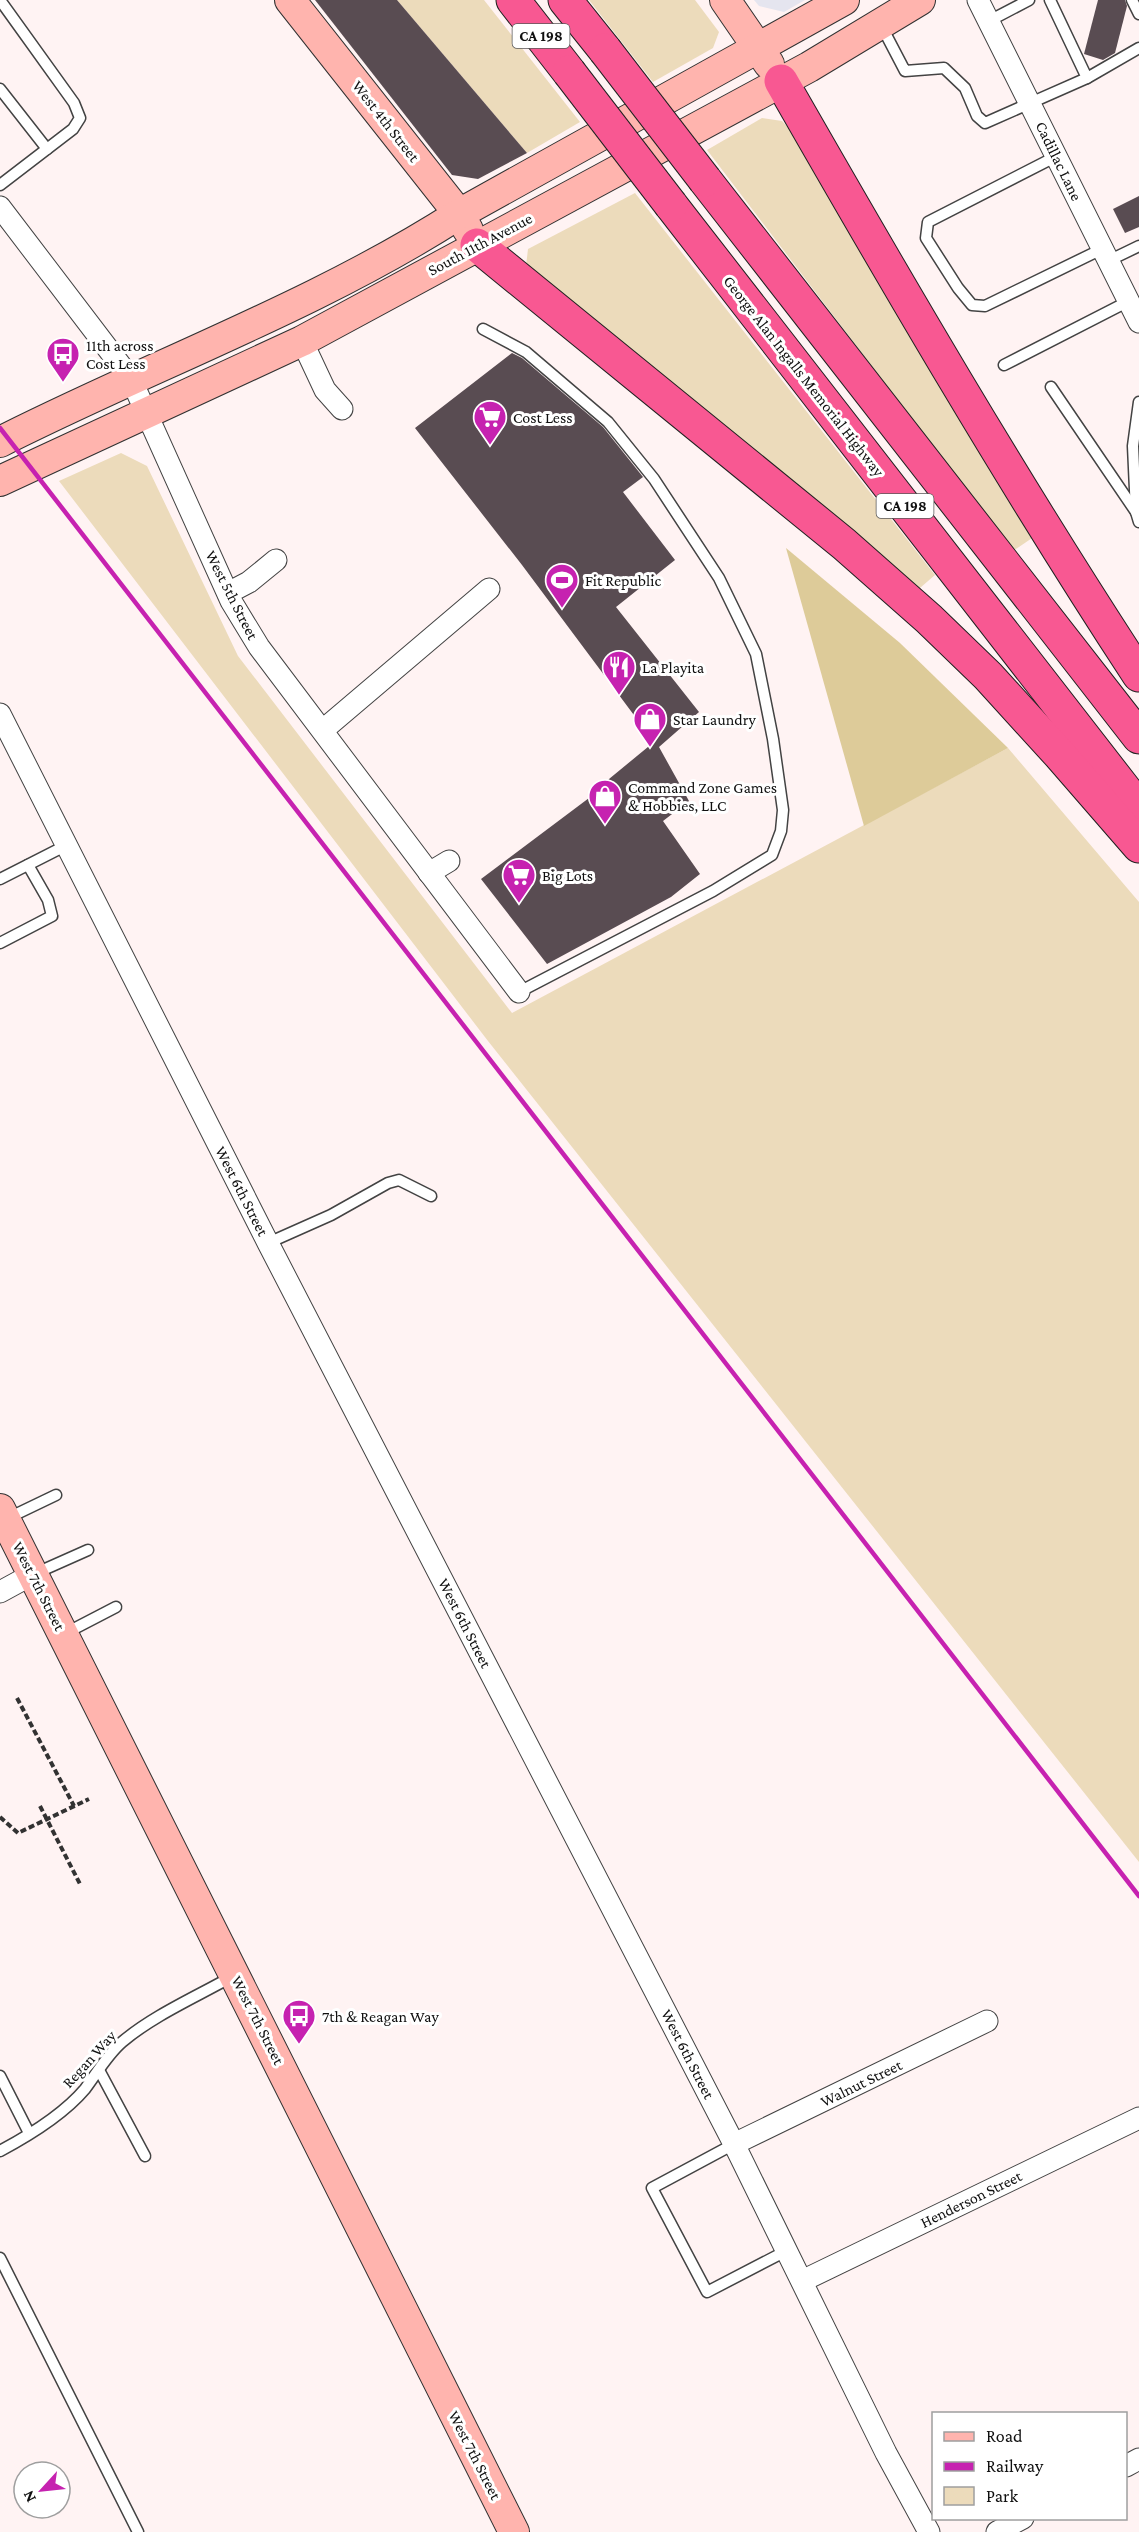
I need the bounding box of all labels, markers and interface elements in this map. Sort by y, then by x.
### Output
road number: CA 198 [512,24,570,48]
street label: West 4th Street [349,77,423,165]
street label: Cadillac Lane [1033,119,1085,203]
street label: South 11th Avenue [425,209,535,279]
street label: George Alan Ingalls Memorial Highway [720,272,888,481]
bus stop icon: 11th across Cost Less [45,336,81,383]
place label: 11th across Cost Less [86,337,153,372]
supermarket icon: Cost Less [472,399,508,446]
place label: Cost Less [513,409,572,426]
road number: CA 198 [876,494,934,518]
street label: West 5th Street [202,548,262,643]
sports icon: Fit Republic [544,562,580,609]
place label: Fit Republic [585,572,661,590]
restaurant icon: La Playita [601,649,637,696]
place label: La Playita [642,659,705,677]
shop icon: Star Laundry [632,701,668,748]
place label: Star Laundry [673,711,756,729]
shop icon: Command Zone Games & Hobbies, LLC [587,778,623,825]
place label: Command Zone Games & Hobbies, LLC [628,779,777,814]
supermarket icon: Big Lots [501,857,537,904]
place label: Big Lots [542,867,593,885]
street label: West 6th Street [212,1143,272,1239]
street label: West 7th Street [9,1539,69,1634]
street label: West 6th Street [435,1575,495,1671]
street label: West 7th Street [228,1973,288,2068]
bus stop icon: 7th & Reagan Way [281,1998,317,2045]
street label: West 6th Street [658,2006,718,2102]
place label: 7th & Reagan Way [322,2008,439,2026]
street label: Regan Way [59,2026,120,2092]
street label: Walnut Street [818,2056,905,2110]
street label: Henderson Street [918,2167,1025,2231]
street label: West 7th Street [445,2408,505,2503]
legend [932,2412,1127,2520]
text: Road [986,2426,1023,2446]
text: Railway [986,2456,1044,2476]
north arrow [12,2460,72,2520]
text: Park [986,2486,1018,2506]
text: N [19,2488,39,2505]

